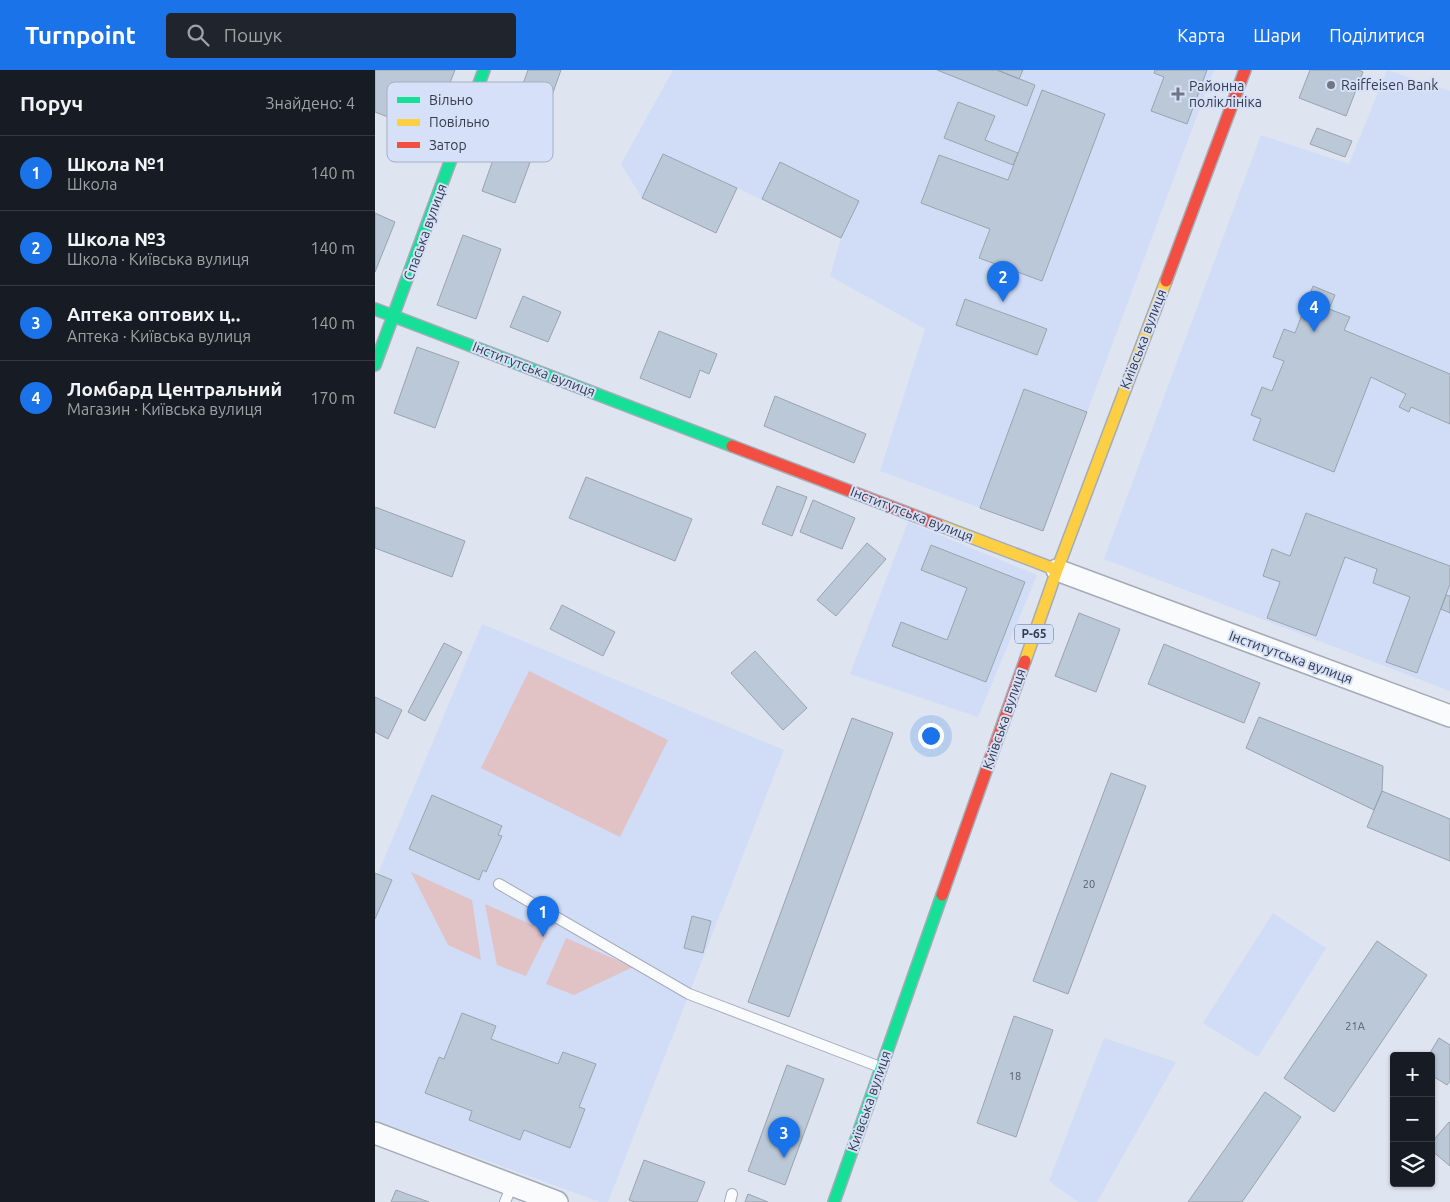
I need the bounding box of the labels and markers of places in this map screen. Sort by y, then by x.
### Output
place label: Raiffeisen Bank [1341,77,1438,93]
place label: Районна поліклініка [1189,78,1262,110]
marker: Raiffeisen Bank [1325,79,1337,91]
marker: Районна поліклініка [1171,87,1185,101]
pin: 2 [987,261,1019,302]
pin: 4 [1298,291,1330,332]
pin: 1 [527,896,559,937]
pin: 3 [768,1117,800,1158]

